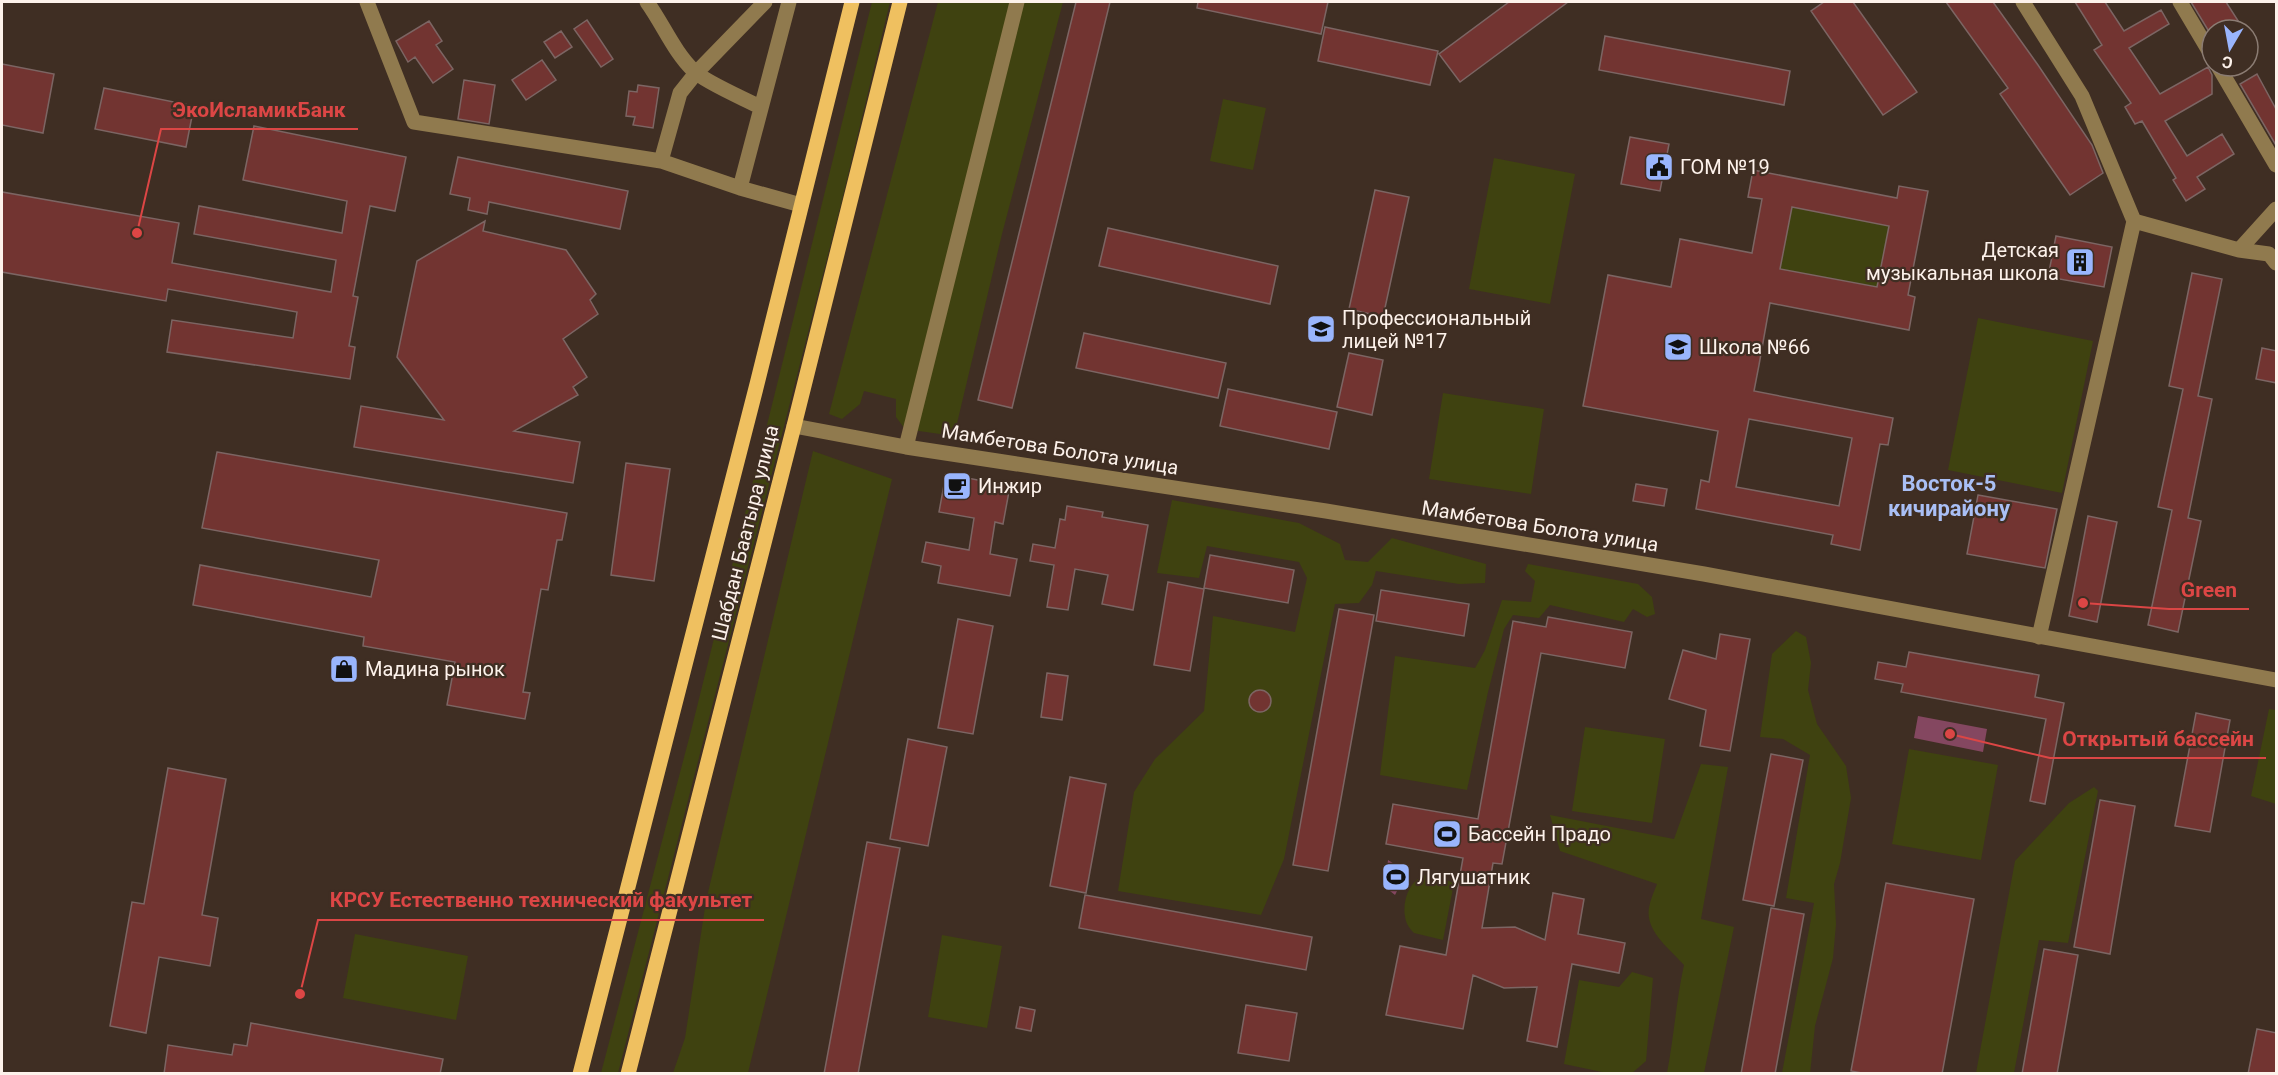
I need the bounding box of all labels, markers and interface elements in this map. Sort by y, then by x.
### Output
north arrow [2200,18,2260,78]
text: С [2221,52,2234,73]
callout: ЭкоИсламикБанк [161,90,358,129]
text: ЭкоИсламикБанк [172,98,346,122]
public building icon: ГОМ №19 [1643,151,1675,183]
place label: ГОМ №19 [1680,155,1770,179]
place label: Детская музыкальная школа [1866,238,2059,285]
building icon: Детская музыкальная школа [2064,246,2096,278]
place label: Профессиональный лицей №17 [1342,306,1531,353]
school or university icon: Профессиональный лицей №17 [1305,313,1337,345]
school or university icon: Школа №66 [1662,331,1694,363]
place label: Школа №66 [1699,335,1810,359]
street label: Мамбетова Болота улица [940,418,1180,480]
street label: Шабдан Баатыра улица [707,423,783,643]
cafe icon: Инжир [941,470,973,502]
district label: Восток-5 кичирайону [1888,471,2011,521]
place label: Инжир [978,474,1042,498]
street label: Мамбетова Болота улица [1420,495,1660,557]
callout: Green [2169,570,2249,609]
text: Green [2181,578,2237,602]
shop icon: Мадина рынок [328,653,360,685]
place label: Мадина рынок [365,657,505,681]
callout: Открытый бассейн [2050,719,2266,758]
text: Открытый бассейн [2062,727,2254,751]
sports icon: Бассейн Прадо [1431,818,1463,850]
place label: Бассейн Прадо [1468,822,1611,846]
sports icon: Лягушатник [1380,861,1412,893]
place label: Лягушатник [1417,865,1531,889]
callout: КРСУ Естественно технический факультет [318,881,764,920]
text: КРСУ Естественно технический факультет [330,888,752,912]

